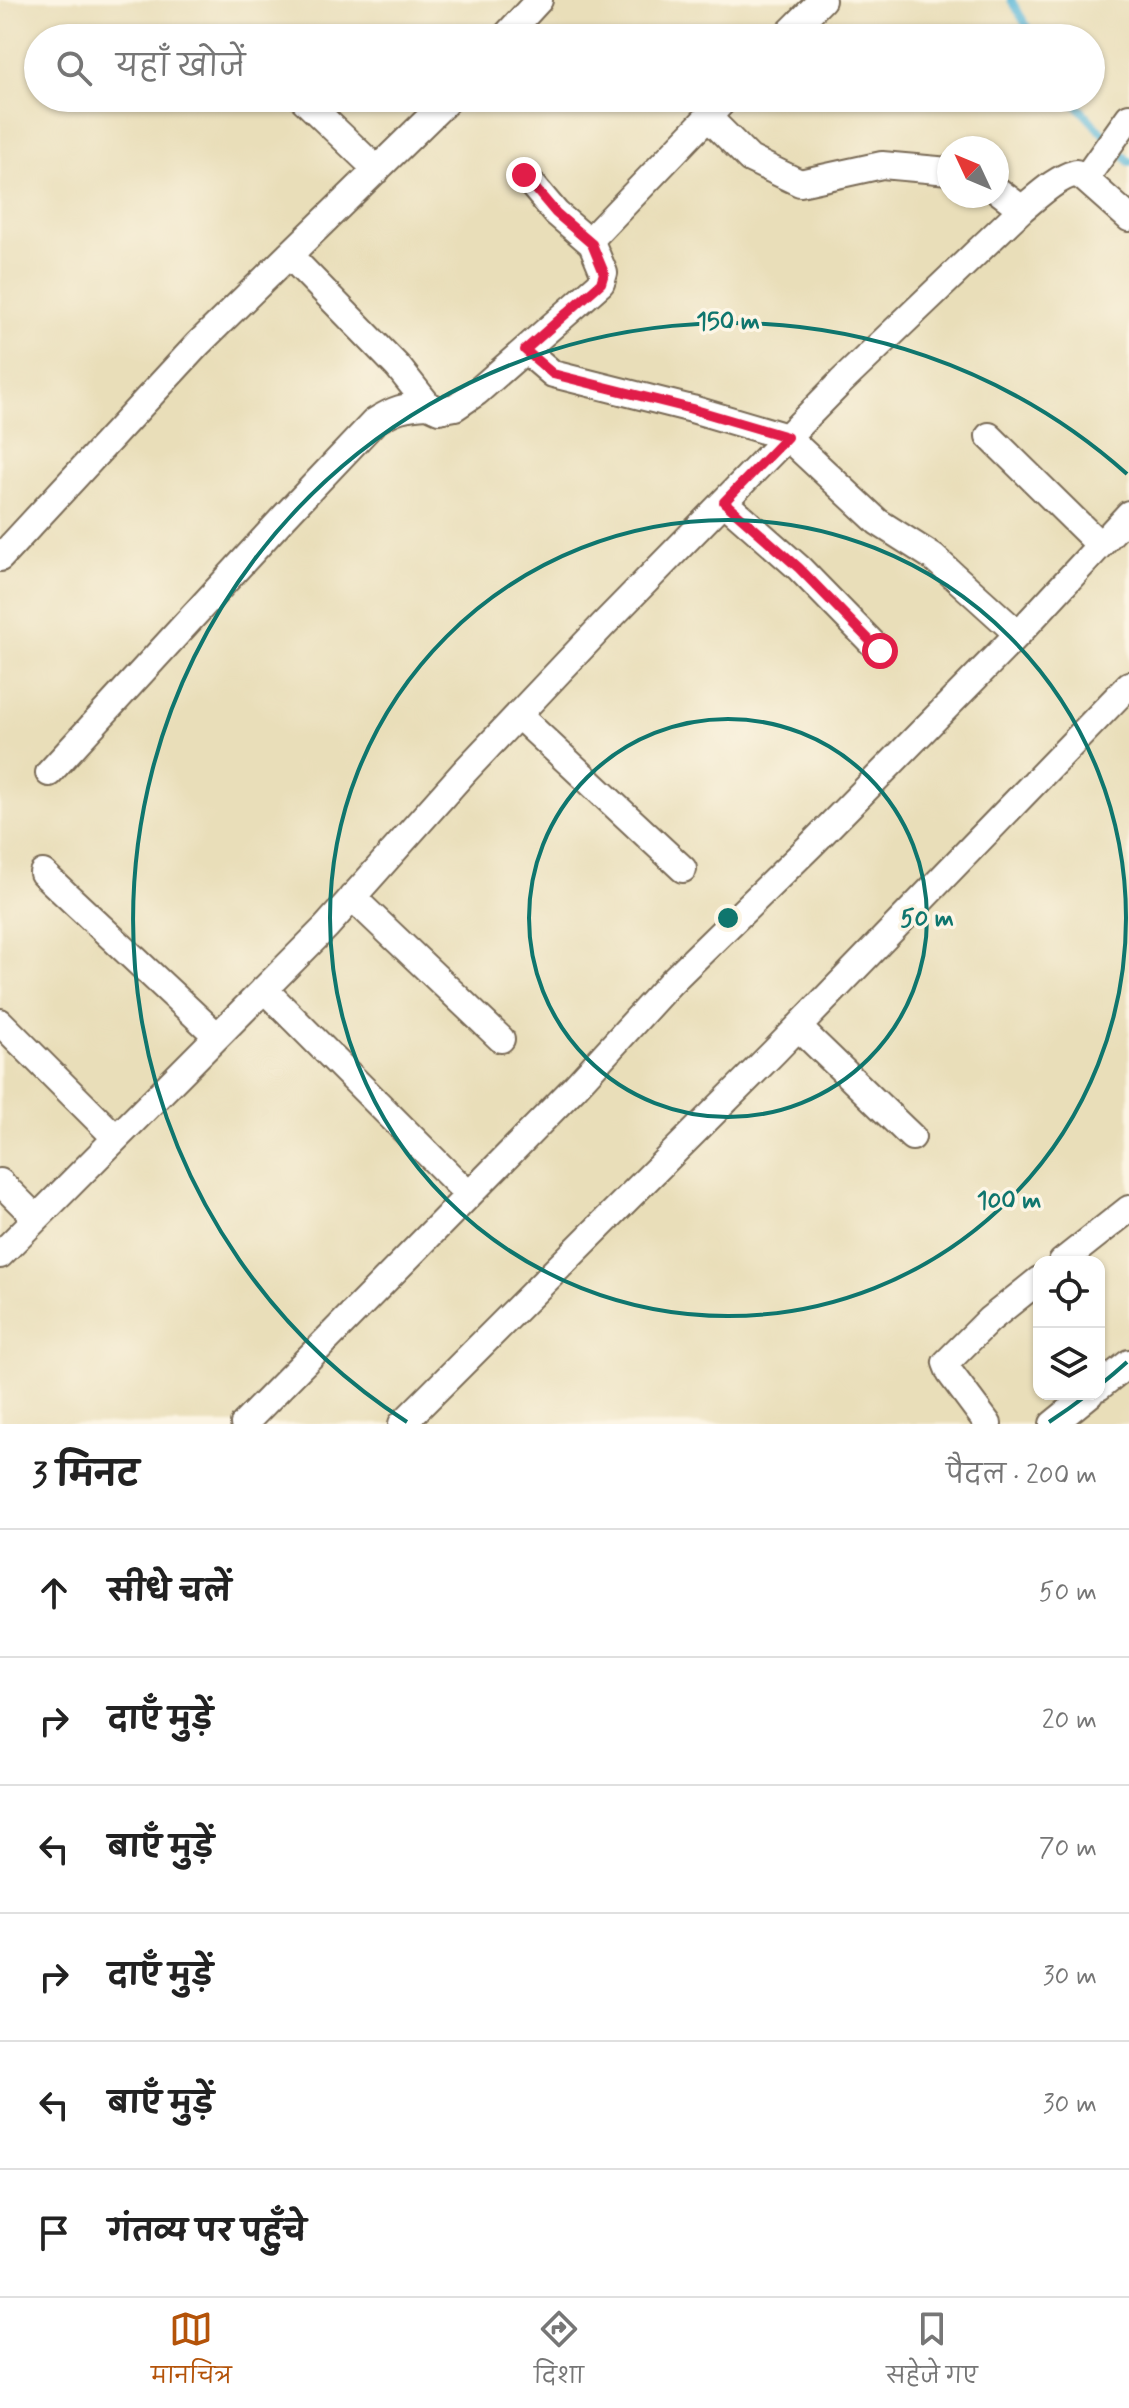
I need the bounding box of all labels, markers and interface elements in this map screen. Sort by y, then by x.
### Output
search box [24,24,1105,112]
icon: search [52,46,96,90]
text: यहाँ खोजें [116,48,245,87]
north arrow [937,136,1009,208]
route end [506,157,542,193]
text: 150 m [696,307,760,338]
route start [862,633,898,669]
centre of rings [714,904,742,932]
text: 50 m [900,904,954,935]
text: 100 m [977,1186,1041,1217]
map controls [1033,1256,1105,1400]
button: locate [1033,1256,1105,1328]
button: layers [1033,1328,1105,1400]
text: 3 मिनट [32,1453,139,1498]
text: पैदल · 200 m [946,1459,1097,1493]
icon: ahead [32,1571,76,1615]
text: सीधे चलें [108,1573,231,1612]
text: 50 m [1039,1576,1097,1610]
icon: right [32,1699,76,1743]
text: दाएँ मुड़ें [108,1701,213,1740]
text: 20 m [1042,1704,1097,1738]
icon: left [32,1827,76,1871]
text: बाएँ मुड़ें [108,1829,214,1868]
text: 70 m [1039,1832,1097,1866]
icon: right [32,1955,76,1999]
text: दाएँ मुड़ें [108,1957,213,1996]
text: 30 m [1043,1960,1097,1994]
icon: left [32,2083,76,2127]
text: बाएँ मुड़ें [108,2085,214,2124]
text: 30 m [1043,2088,1097,2122]
icon: arrive [32,2211,76,2255]
text: गंतव्य पर पहुँचे [108,2213,307,2252]
tab: मानचित्र [151,2307,232,2400]
tab: दिशा [534,2307,584,2400]
tab: सहेजे गए [886,2307,978,2400]

